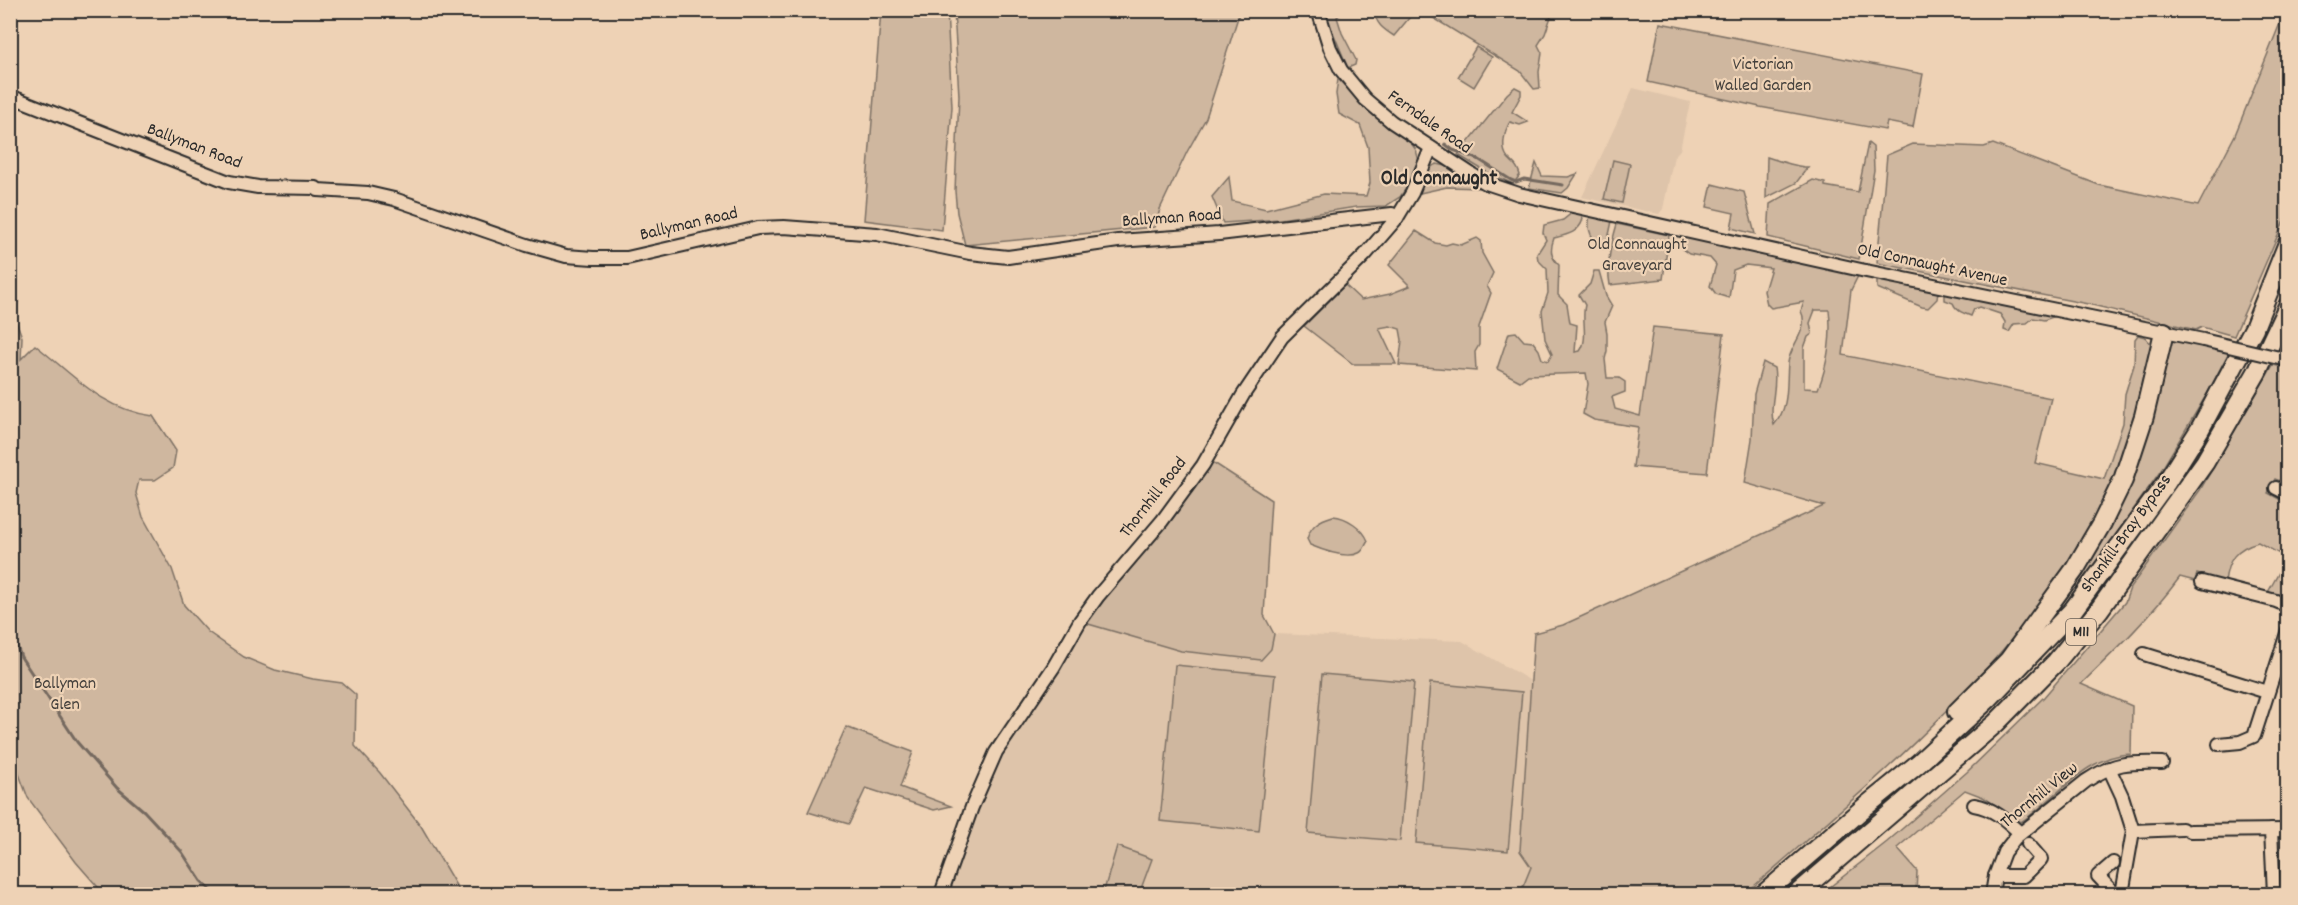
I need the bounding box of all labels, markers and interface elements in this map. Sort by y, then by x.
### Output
park label: Victorian Walled Garden [1715,53,1811,99]
street label: Ferndale Road [1382,85,1476,161]
street label: Ballyman Road [143,117,245,177]
district label: Old Connaught [1381,165,1497,195]
street label: Ballyman Road [638,202,740,248]
street label: Ballyman Road [1121,203,1223,235]
park label: Old Connaught Graveyard [1587,233,1687,279]
street label: Old Connaught Avenue [1855,238,2010,294]
street label: Thornhill Road [1114,452,1194,544]
street label: Shankill-Bray Bypass [2075,470,2179,598]
road number: M11 [2066,619,2096,645]
park label: Ballyman Glen [34,672,96,718]
street label: Thornhill View [1996,757,2084,835]

